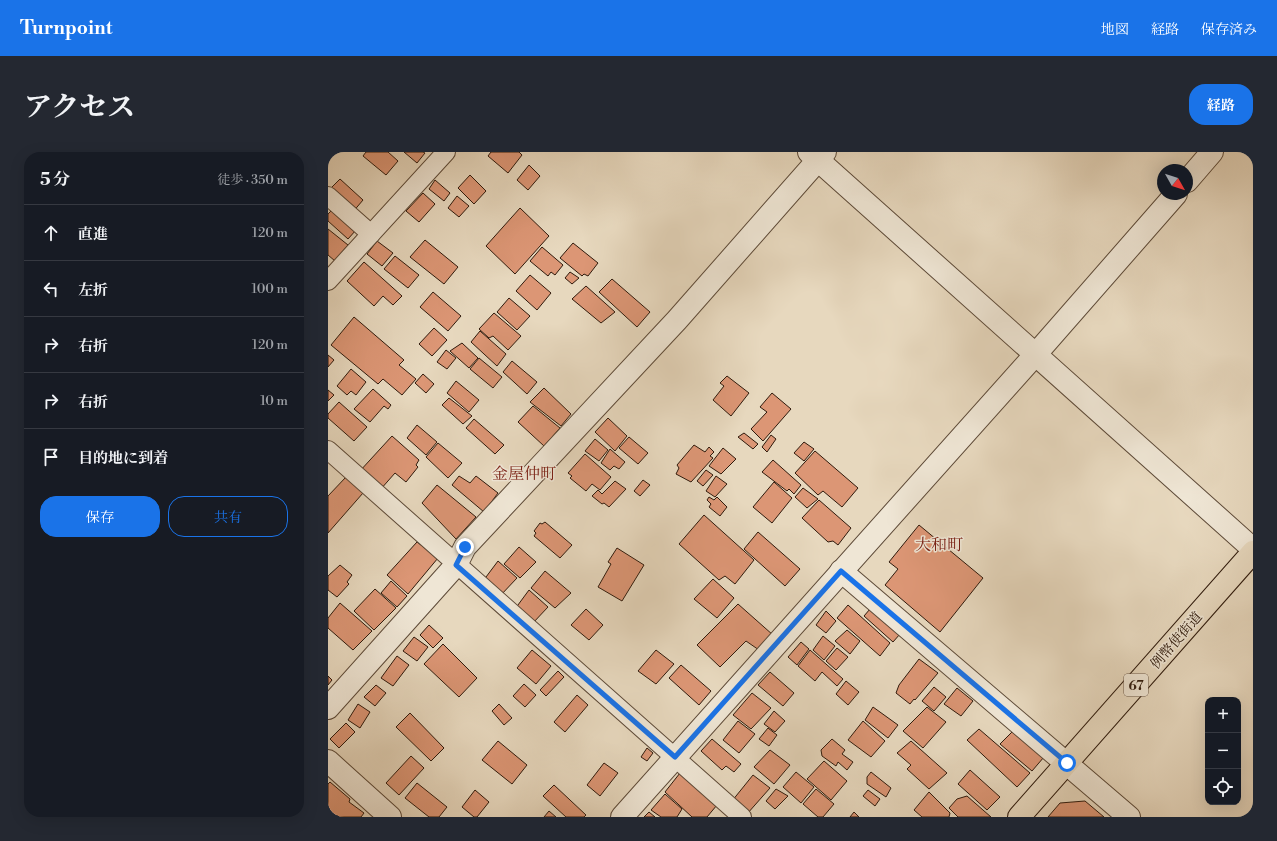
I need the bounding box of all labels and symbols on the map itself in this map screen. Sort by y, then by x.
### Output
north arrow [1157,164,1193,200]
district label: 金屋仲町 [492,464,556,484]
district label: 大和町 [915,535,963,555]
route end [456,538,474,556]
street label: 例幣使街道 [1147,608,1207,673]
road number: 67 [1124,674,1148,696]
route start [1058,754,1076,772]

